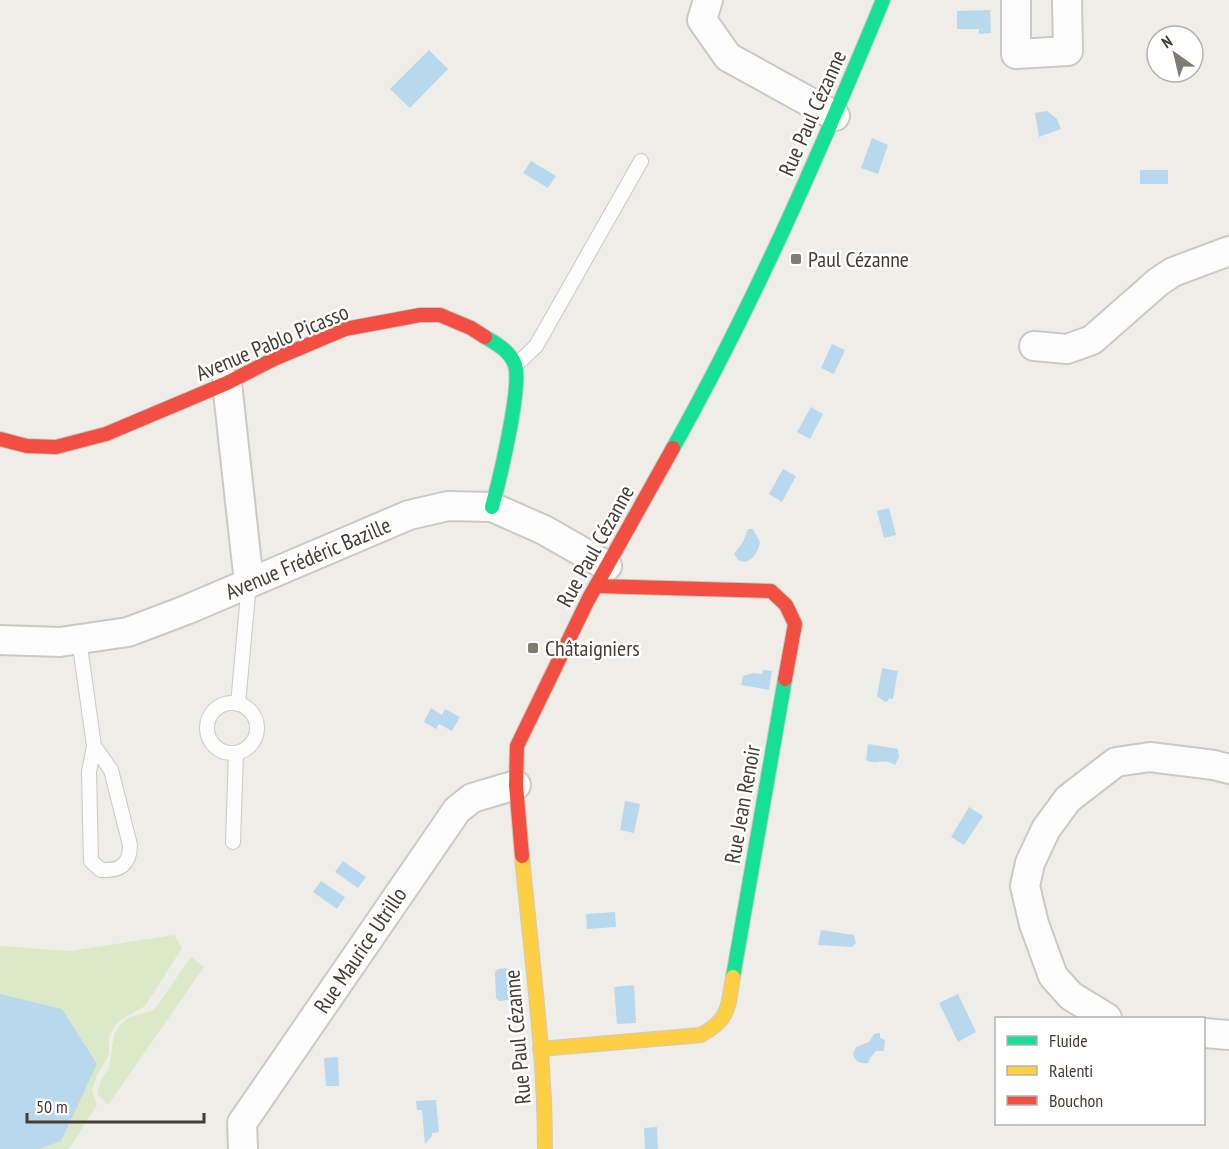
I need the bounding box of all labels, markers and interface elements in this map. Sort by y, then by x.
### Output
north arrow [1145,24,1205,84]
text: N [1157,31,1176,52]
street label: Rue Paul Cézanne [772,46,852,180]
place label: Paul Cézanne [808,245,909,273]
marker: Paul Cézanne [789,252,803,266]
street label: Avenue Pablo Picasso [192,297,352,387]
street label: Rue Paul Cézanne [550,480,640,612]
street label: Avenue Frédéric Bazille [221,510,395,606]
place label: Châtaigniers [545,634,640,662]
marker: Châtaigniers [526,641,540,655]
street label: Rue Jean Renoir [718,742,766,866]
street label: Rue Maurice Utrillo [307,882,413,1018]
street label: Rue Paul Cézanne [497,969,537,1105]
legend [995,1017,1205,1125]
text: Fluide [1049,1029,1088,1052]
text: Ralenti [1049,1059,1093,1082]
scale bar [27,1086,204,1124]
text: Bouchon [1049,1089,1103,1112]
text: 50 m [36,1095,68,1118]

